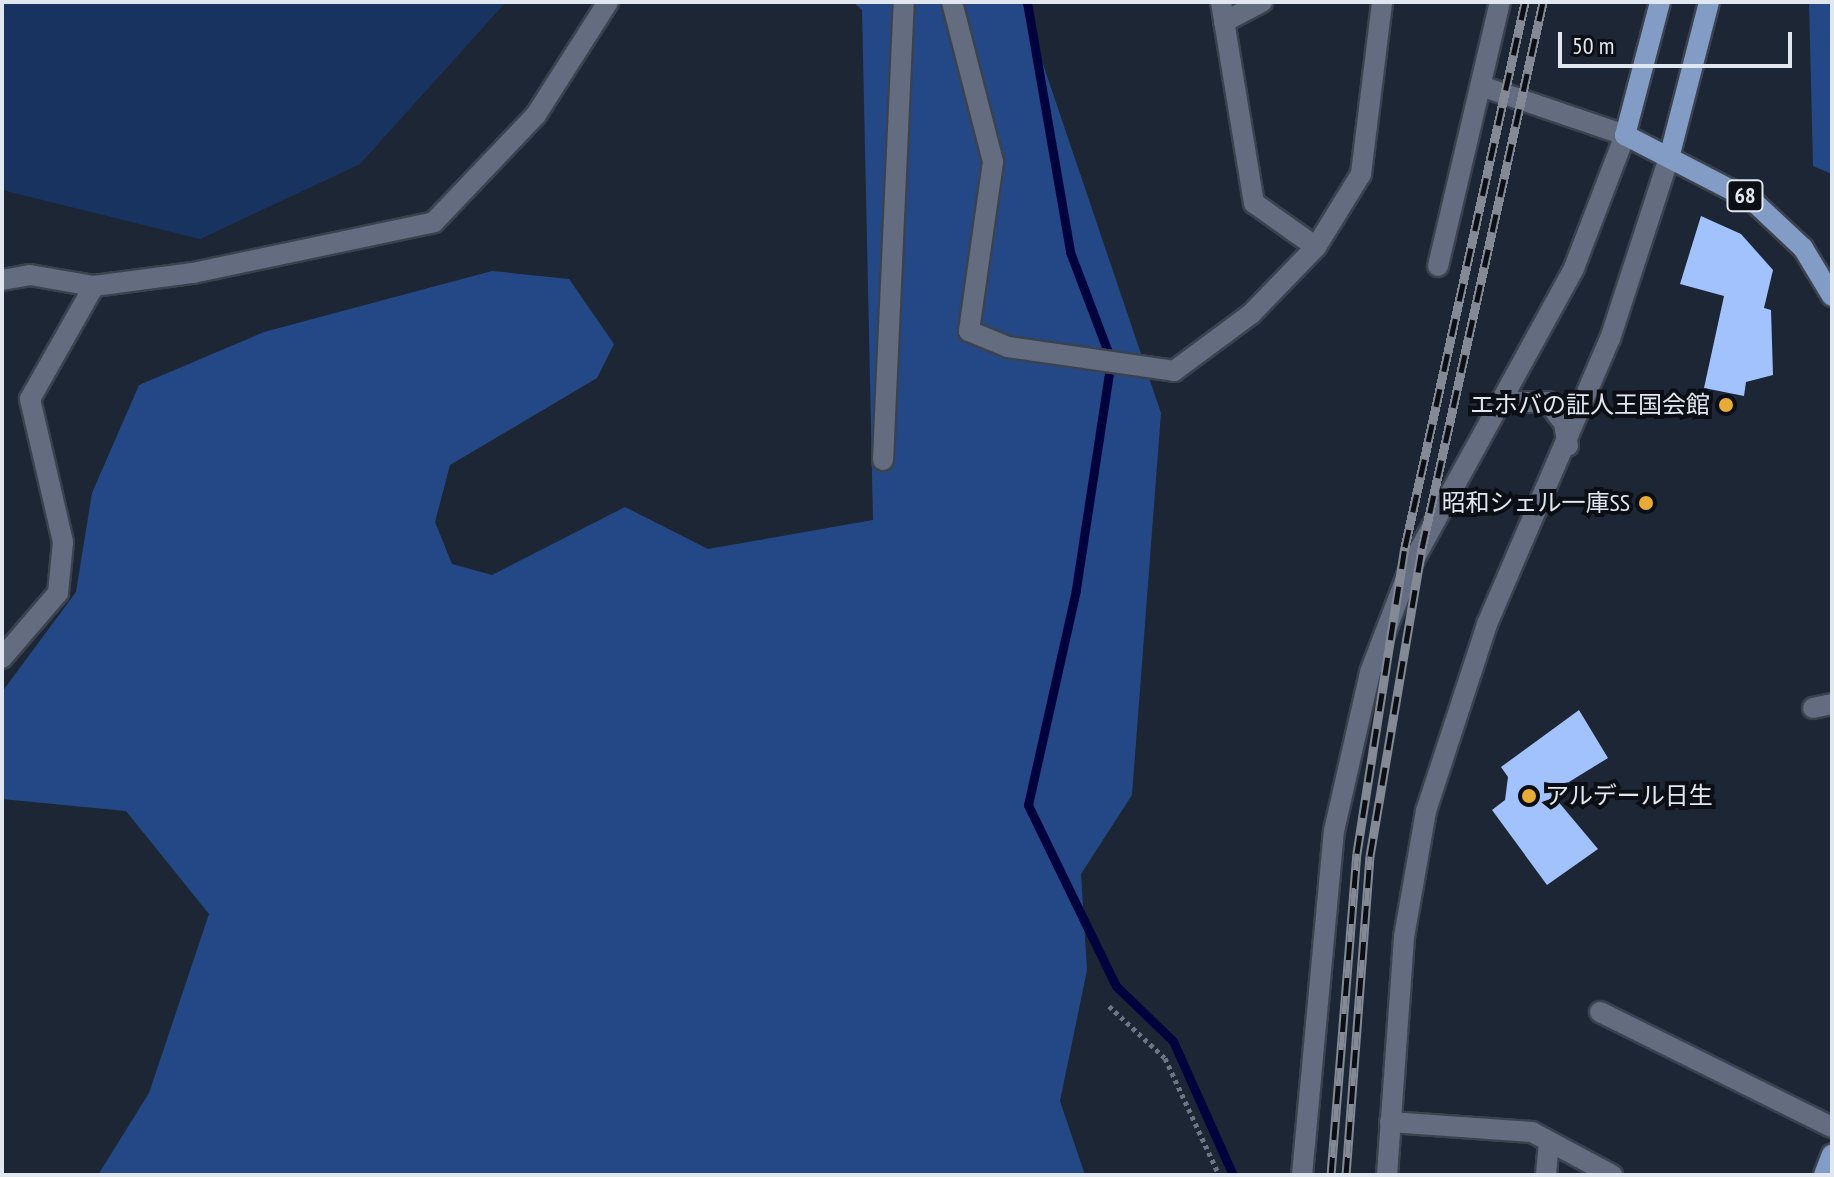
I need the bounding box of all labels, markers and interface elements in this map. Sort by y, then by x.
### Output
scale bar [1562,16,1796,66]
text: 50 m [1572,30,1614,61]
road number: 68 [1725,178,1765,214]
place label: エホバの証人王国会館 [1470,391,1710,419]
marker: エホバの証人王国会館 [1717,396,1735,414]
place label: 昭和シェル一庫SS [1441,489,1630,517]
marker: 昭和シェル一庫SS [1637,494,1655,512]
place label: アルデール日生 [1545,782,1713,810]
marker: アルデール日生 [1520,787,1538,805]

